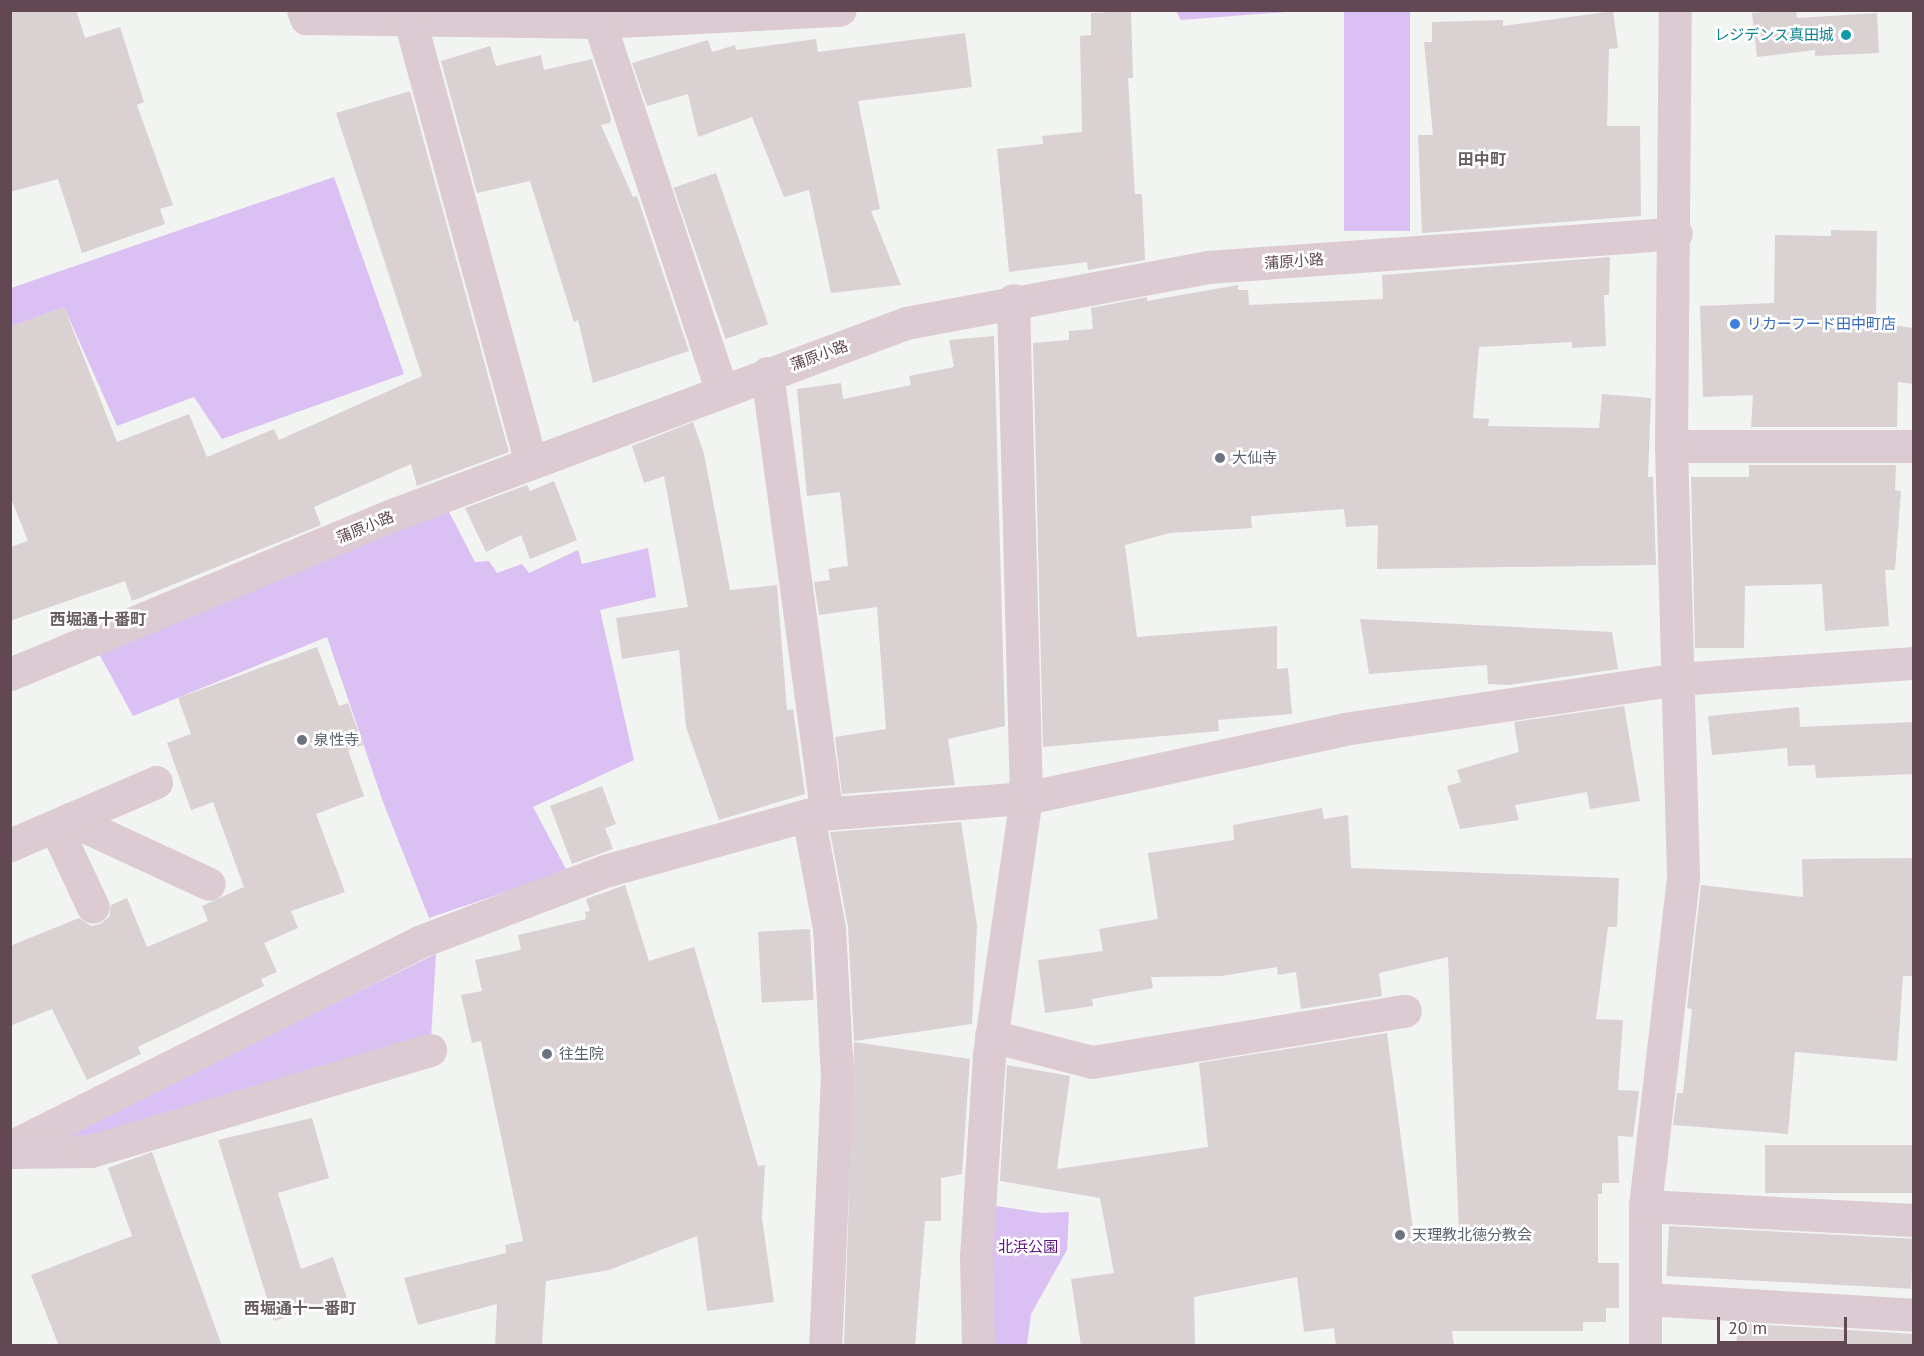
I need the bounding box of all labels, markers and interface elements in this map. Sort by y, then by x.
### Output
place label: レジデンス真田城 [1714,26,1834,44]
marker: レジデンス真田城 [1839,28,1853,42]
district label: 田中町 [1458,149,1506,169]
street label: 蒲原小路 [1263,250,1325,272]
place label: リカーフード田中町店 [1747,315,1897,333]
marker: リカーフード田中町店 [1728,317,1742,331]
street label: 蒲原小路 [788,336,850,374]
place label: 大仙寺 [1232,449,1277,467]
marker: 大仙寺 [1213,451,1227,465]
street label: 蒲原小路 [334,507,396,547]
district label: 西堀通十番町 [50,609,146,629]
place label: 泉性寺 [314,731,359,749]
marker: 泉性寺 [295,733,309,747]
place label: 往生院 [559,1045,604,1063]
marker: 往生院 [540,1047,554,1061]
place label: 天理教北徳分教会 [1412,1226,1532,1244]
marker: 天理教北徳分教会 [1393,1228,1407,1242]
park label: 北浜公園 [998,1238,1058,1256]
district label: 西堀通十一番町 [244,1298,356,1318]
scale bar [1720,1305,1850,1343]
text: 20 m [1728,1316,1767,1339]

